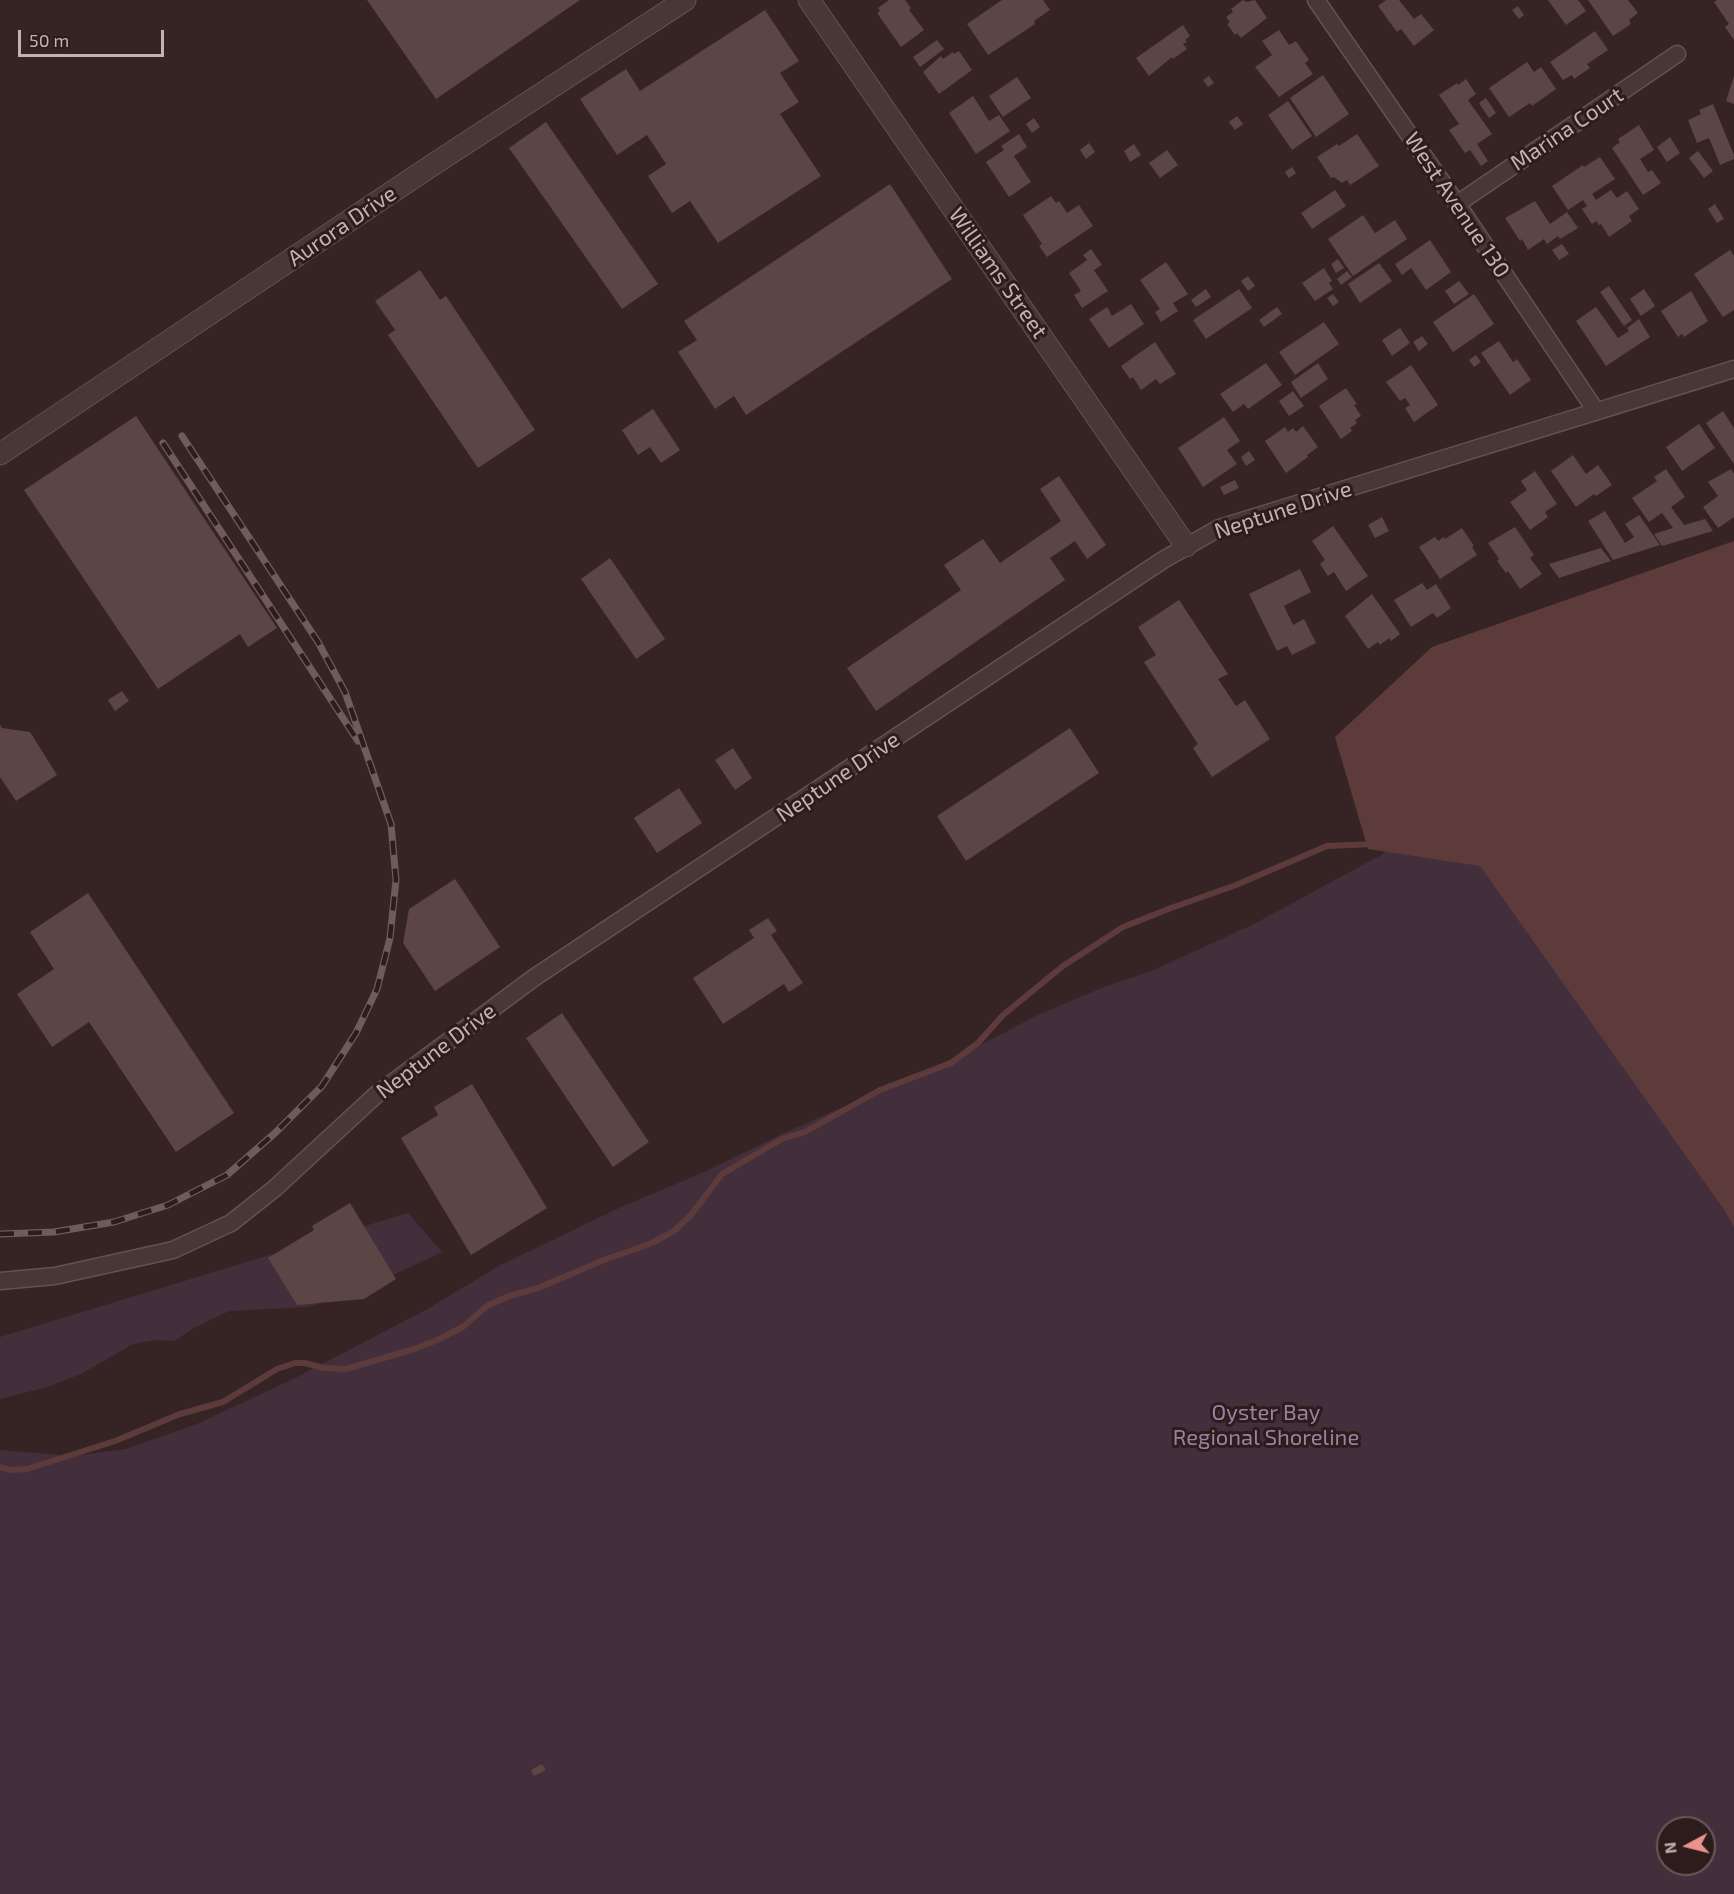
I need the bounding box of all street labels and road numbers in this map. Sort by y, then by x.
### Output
street label: Marina Court [1506,82,1628,176]
street label: West Avenue 130 [1399,127,1515,283]
street label: Aurora Drive [283,180,401,272]
street label: Williams Street [943,203,1053,343]
street label: Neptune Drive [1211,475,1355,545]
street label: Neptune Drive [771,726,905,828]
street label: Neptune Drive [371,998,501,1104]

